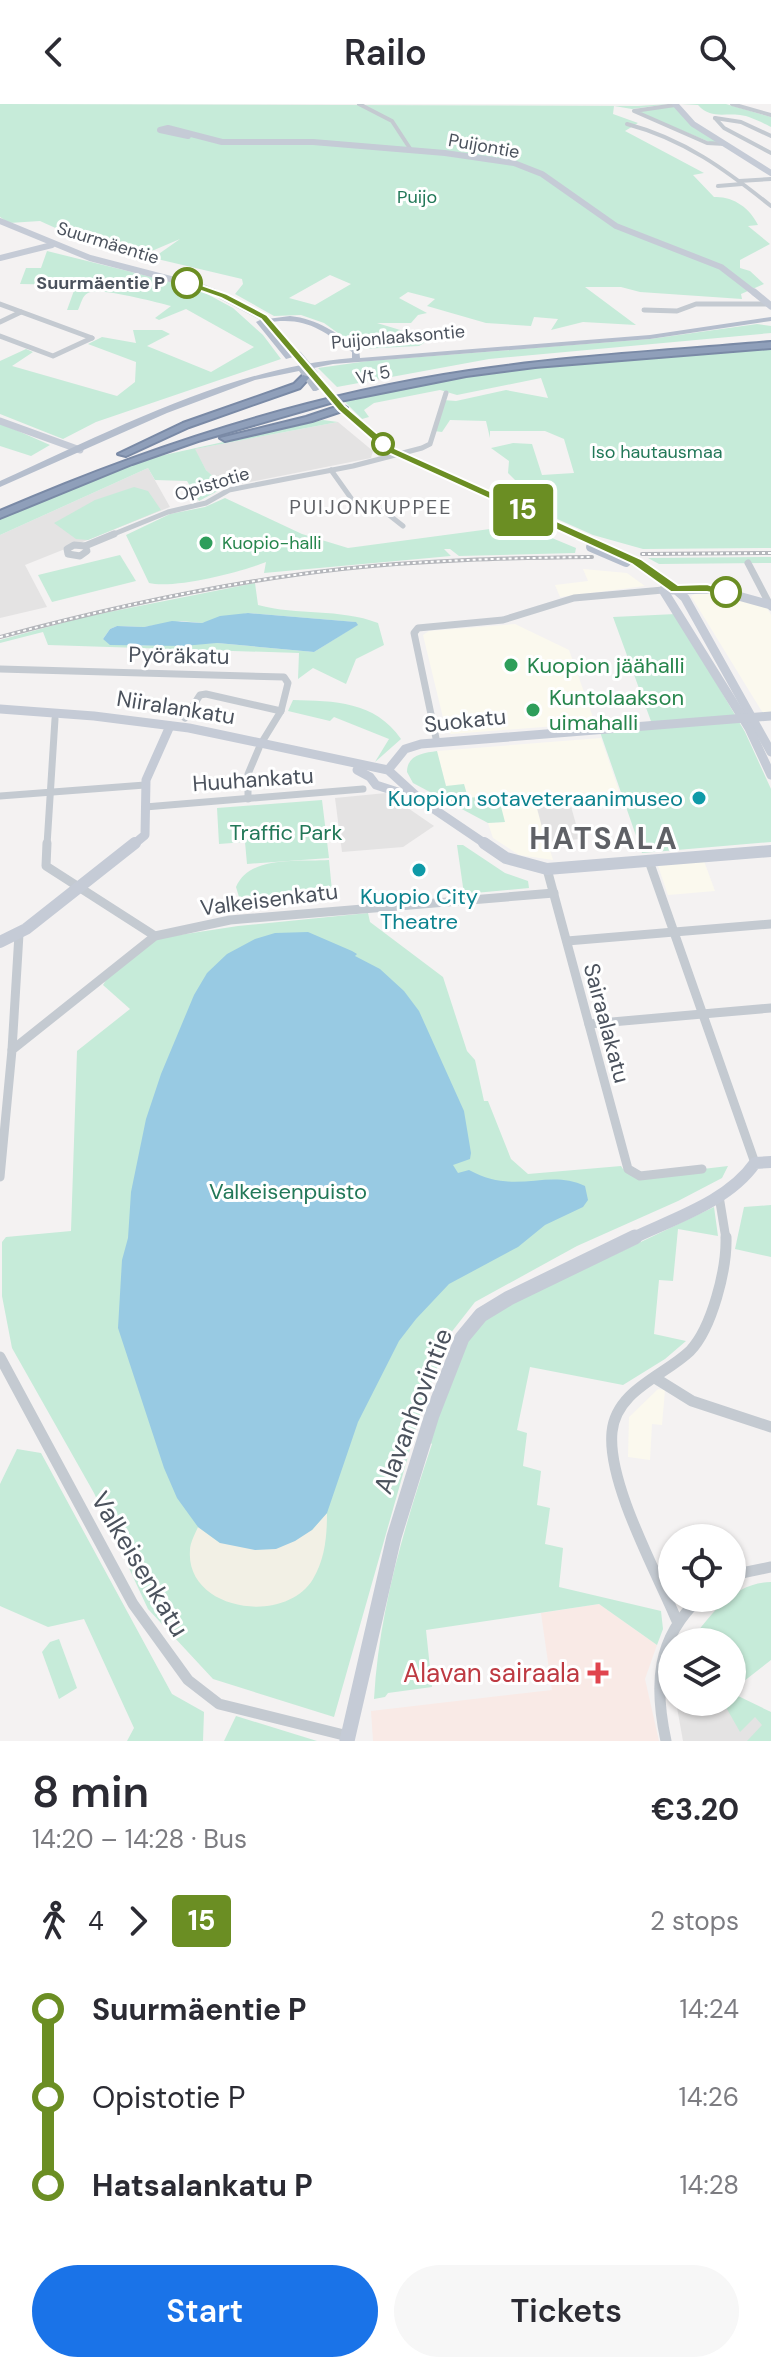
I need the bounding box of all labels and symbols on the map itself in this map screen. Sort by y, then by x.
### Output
street label: Puijontie [446,128,522,164]
park label: Puijo [397,185,437,209]
street label: Suurmäentie [54,216,162,270]
marker: Suurmäentie P [172,268,202,298]
place label: Suurmäentie P [36,271,165,295]
street label: Puijonlaaksontie [330,319,466,355]
street label: Vt 5 [354,360,392,390]
unlabelled marker [372,433,394,455]
park label: Iso hautausmaa [592,440,723,464]
street label: Opistotie [172,461,252,507]
line badge: 15 [487,484,559,536]
district label: PUIJONKUPPEE [289,494,453,520]
place label: Kuopio-halli [222,531,322,555]
marker: Kuopio-halli [197,534,215,552]
unlabelled marker [711,577,741,607]
street label: Pyöräkatu [128,640,230,671]
place label: Kuopion jäähalli [527,651,685,680]
marker: Kuopion jäähalli [502,656,520,674]
place label: Kuntolaakson uimahalli [549,683,684,737]
street label: Niiralankatu [115,684,237,731]
marker: Kuntolaakson uimahalli [524,701,542,719]
street label: Suokatu [423,702,507,739]
street label: Huuhankatu [191,761,315,798]
place label: Kuopion sotaveteraanimuseo [388,784,683,813]
marker: Kuopion sotaveteraanimuseo [690,789,708,807]
park label: Traffic Park [230,818,342,847]
district label: HATSALA [529,819,679,858]
marker: Kuopio City Theatre [410,861,428,879]
street label: Valkeisenkatu [199,877,340,922]
place label: Kuopio City Theatre [360,882,478,936]
street label: Sairaalakatu [577,960,636,1086]
park label: Valkeisenpuisto [209,1177,367,1206]
street label: Alavanhovintie [366,1323,460,1499]
street label: Valkeisenkatu [83,1485,197,1643]
place label: Alavan sairaala [403,1656,580,1690]
marker: Alavan sairaala [587,1662,609,1684]

